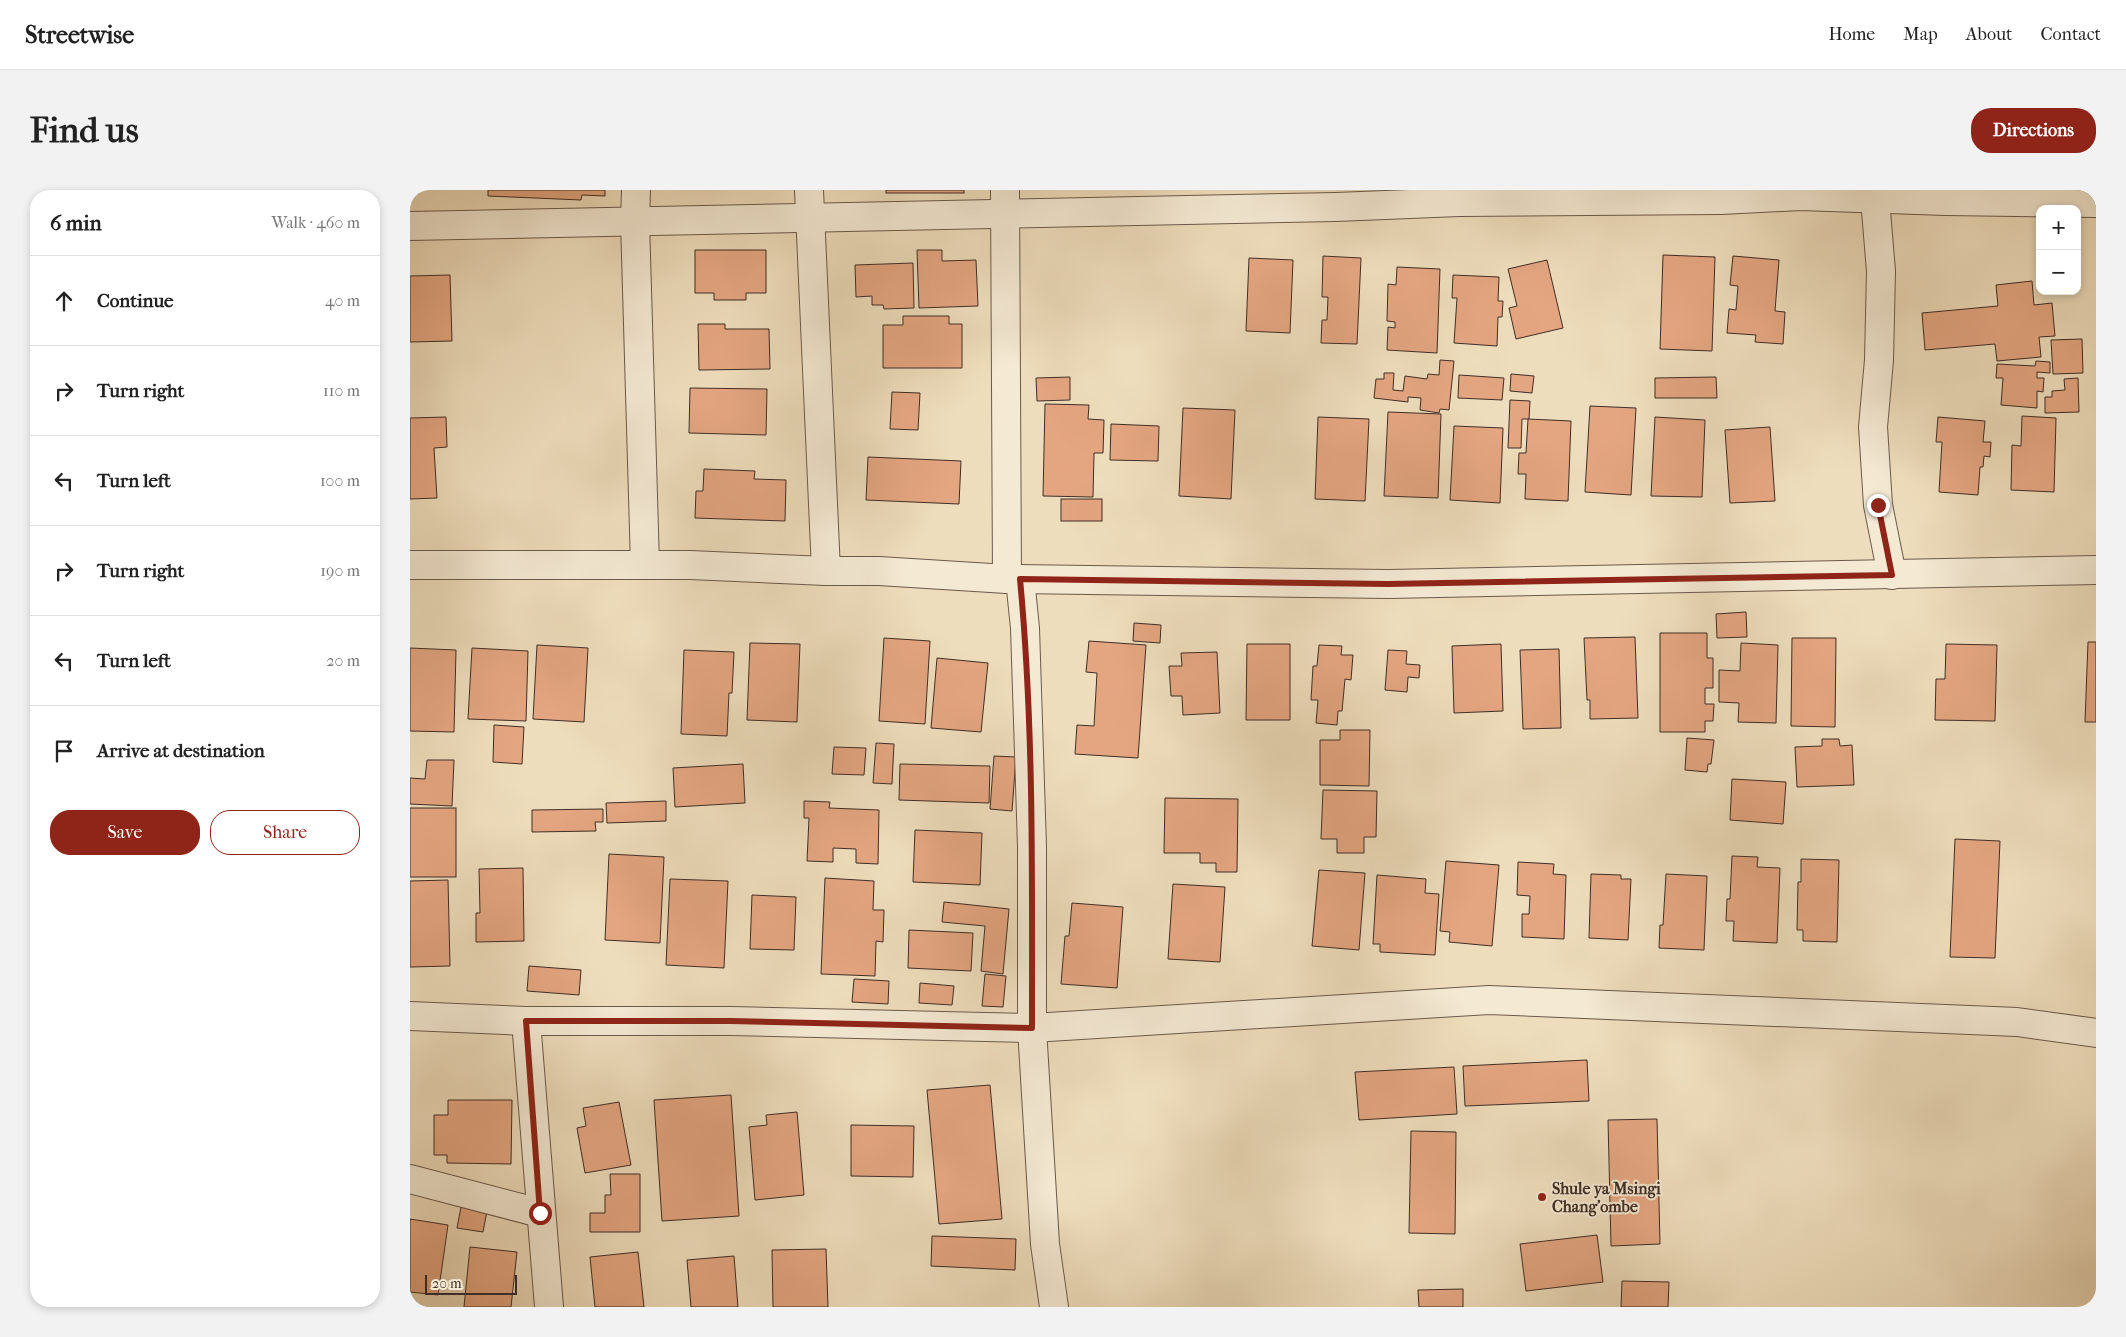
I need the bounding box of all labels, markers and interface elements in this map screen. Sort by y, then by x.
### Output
text: Streetwise [25,21,134,49]
text: Home [1828,24,1875,45]
text: Map [1903,24,1938,45]
text: About [1966,24,2012,45]
text: Contact [2040,24,2101,45]
button: Directions [1971,108,2096,153]
text: Find us [30,110,139,151]
map controls [2036,205,2081,295]
button: + [2036,205,2081,250]
text: 6 min [50,211,102,235]
text: Walk · 460 m [272,213,360,232]
button: − [2036,250,2081,295]
icon: ahead [50,287,78,315]
text: Continue [97,290,173,312]
text: 40 m [325,291,360,310]
icon: right [50,377,78,405]
text: Turn right [97,380,184,402]
text: 110 m [323,381,360,400]
icon: left [50,467,78,495]
text: Turn left [97,470,171,492]
text: 100 m [320,471,360,490]
route end [1867,494,1890,517]
icon: right [50,557,78,585]
text: Turn right [97,560,184,582]
text: 190 m [320,561,360,580]
icon: left [50,647,78,675]
text: Turn left [97,650,171,672]
text: 20 m [326,651,360,670]
icon: arrive [50,737,78,765]
text: Arrive at destination [97,740,265,762]
button: Save [50,810,200,855]
button: Share [210,810,360,855]
place label: Shule ya Msingi Chang'ombe [1552,1179,1661,1217]
marker: Shule ya Msingi Chang'ombe [1536,1191,1548,1203]
route start [529,1202,552,1225]
scale bar [425,1272,518,1295]
text: 20 m [432,1275,462,1292]

